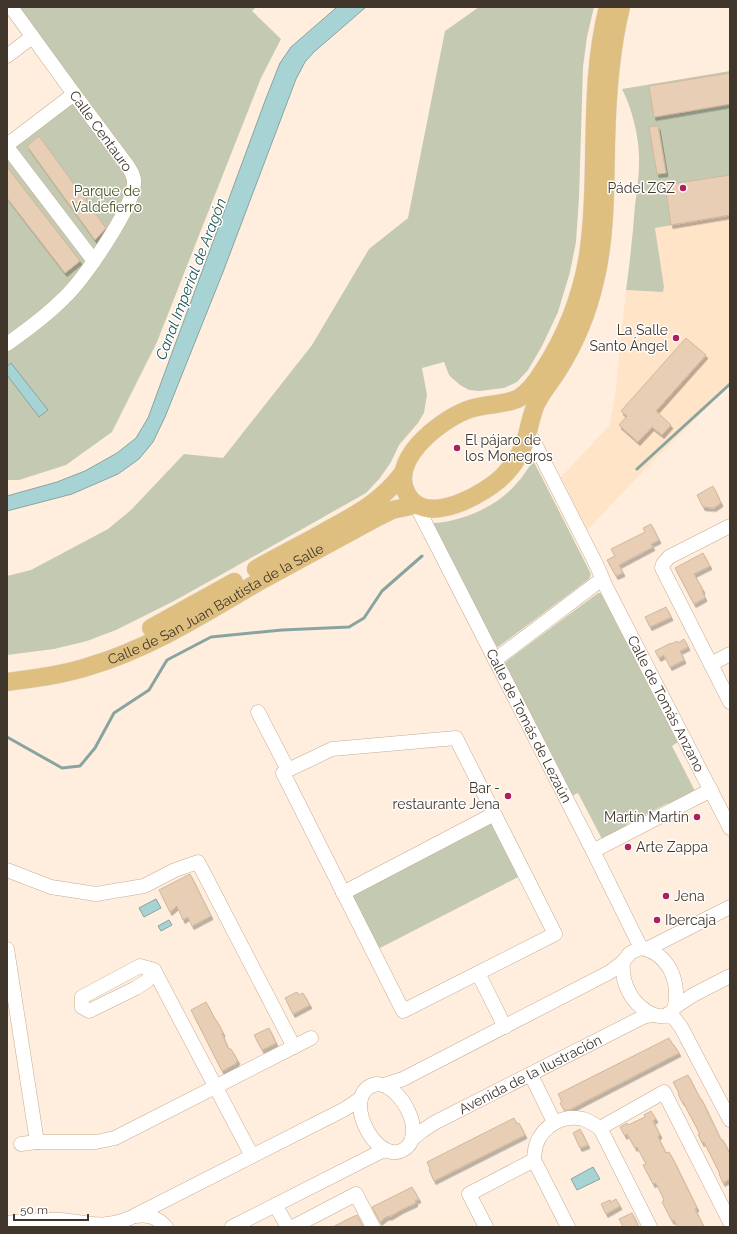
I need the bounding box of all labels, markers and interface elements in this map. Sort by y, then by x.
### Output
street label: Calle Centauro [66,87,136,175]
place label: Pádel ZGZ [607,180,675,196]
park label: Parque de Valdefierro [72,183,142,215]
marker: Pádel ZGZ [678,183,688,193]
water label: Canal Imperial de Aragón [152,196,230,362]
place label: La Salle Santo Ángel [589,322,668,354]
marker: La Salle Santo Ángel [671,333,681,343]
place label: El pájaro de los Monegros [465,432,553,464]
marker: El pájaro de los Monegros [452,443,462,453]
street label: Calle de San Juan Bautista de la Salle [105,540,326,668]
street label: Calle de Tomás Anzano [624,633,708,775]
street label: Calle de Tomás de Lezaún [483,646,575,805]
place label: Bar - restaurante Jena [392,780,500,812]
marker: Bar - restaurante Jena [503,791,513,801]
place label: Martín Martín [604,809,689,825]
marker: Martín Martín [692,812,702,822]
place label: Arte Zappa [636,839,708,855]
marker: Arte Zappa [623,842,633,852]
place label: Jena [674,888,705,904]
marker: Jena [661,891,671,901]
place label: Ibercaja [665,912,716,928]
marker: Ibercaja [652,915,662,925]
street label: Avenida de la Ilustración [456,1031,604,1117]
scale bar [14,1196,88,1222]
text: 50 m [20,1203,48,1217]

